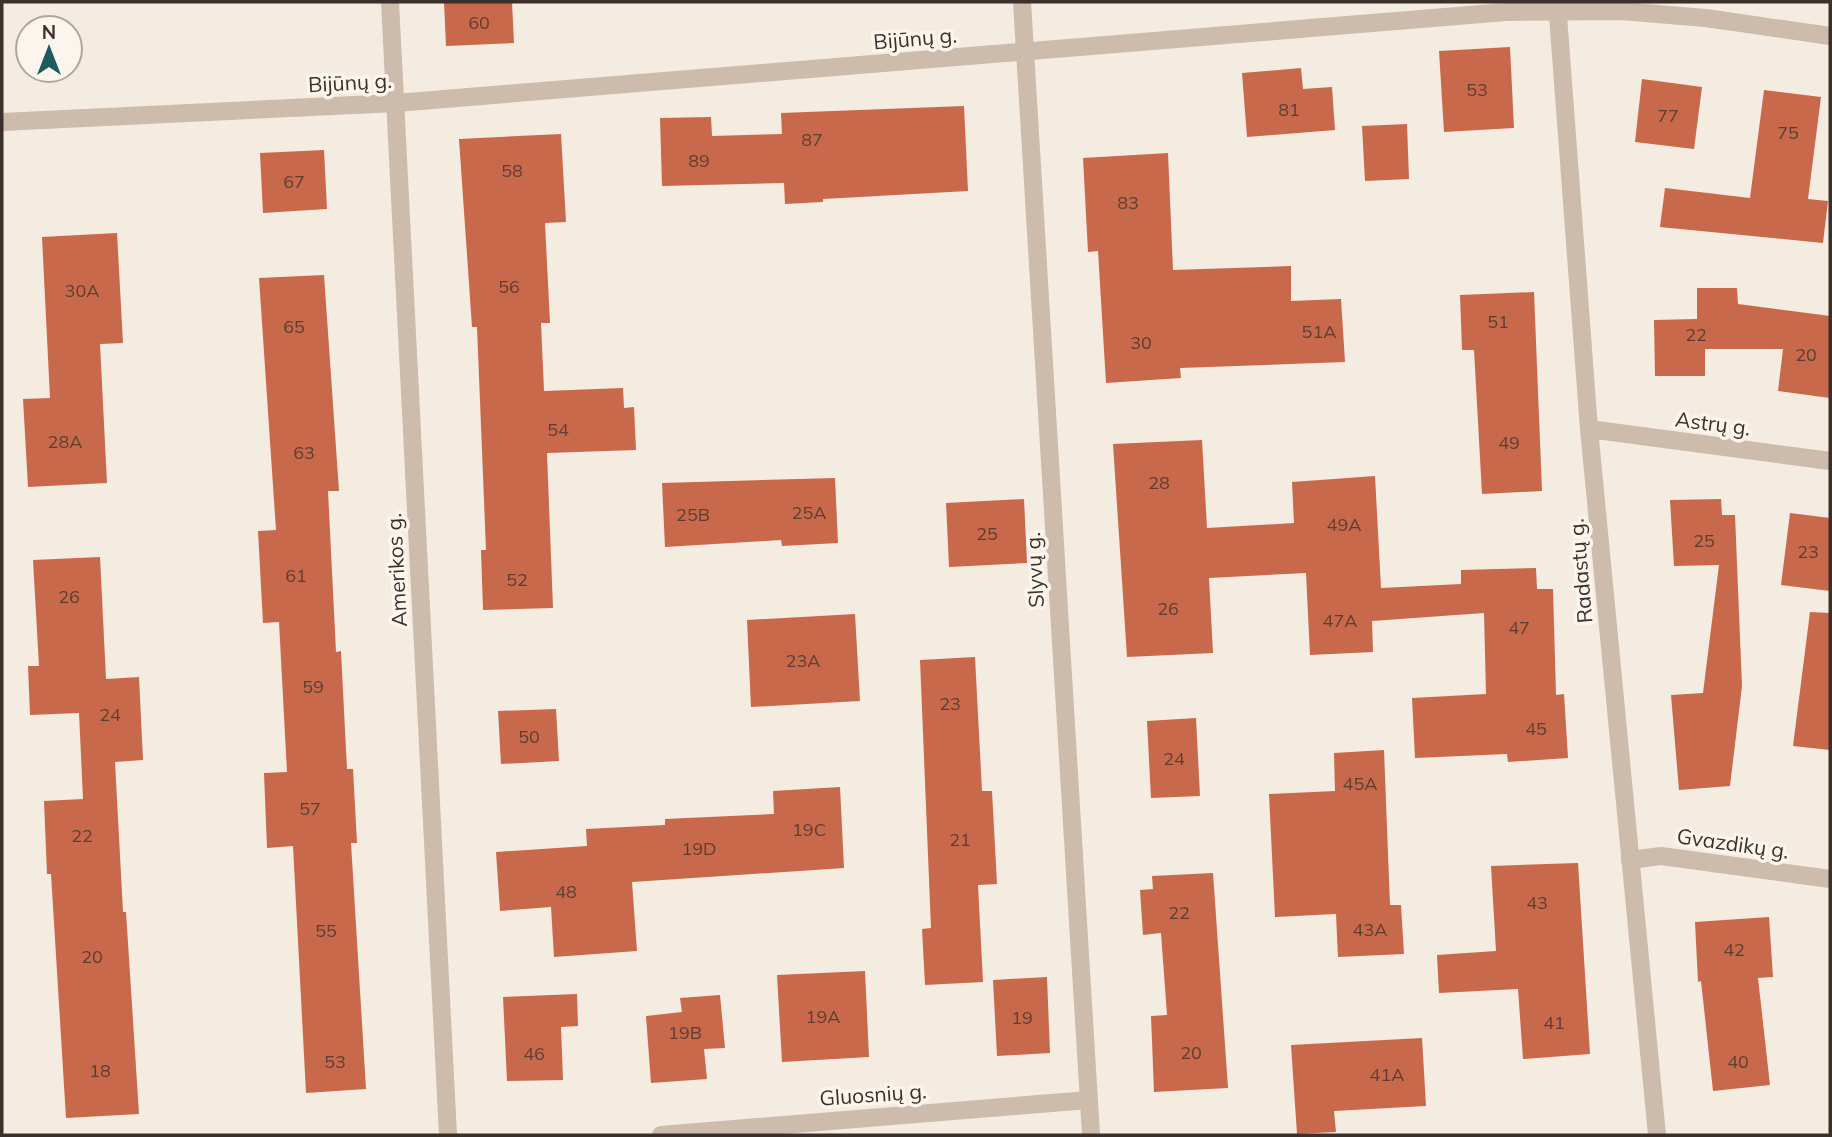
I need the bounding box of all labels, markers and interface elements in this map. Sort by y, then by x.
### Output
house number: 60 [468,11,490,34]
north arrow [14,14,84,84]
text: N [42,20,56,44]
street label: Bijūnų g. [872,21,958,55]
street label: Bijūnų g. [308,67,392,97]
house number: 53 [1466,78,1488,101]
house number: 81 [1278,98,1300,121]
house number: 77 [1657,104,1679,127]
house number: 75 [1777,121,1799,144]
house number: 87 [801,128,823,151]
house number: 89 [688,149,710,172]
house number: 58 [501,159,523,182]
house number: 67 [283,170,305,193]
house number: 83 [1117,191,1139,214]
house number: 56 [498,275,520,298]
house number: 30A [65,279,99,302]
house number: 51 [1487,310,1509,333]
house number: 65 [283,315,305,338]
house number: 51A [1302,320,1336,343]
house number: 22 [1685,323,1707,346]
house number: 30 [1130,331,1152,354]
house number: 20 [1795,343,1817,366]
street label: Astrų g. [1674,405,1752,441]
house number: 54 [547,418,569,441]
house number: 28A [48,430,82,453]
house number: 49 [1498,431,1520,454]
house number: 63 [293,441,315,464]
house number: 28 [1148,471,1170,494]
house number: 25A [792,501,826,524]
house number: 25B [676,503,710,526]
street label: Amerikos g. [380,512,412,628]
house number: 49A [1327,513,1361,536]
street label: Radastų g. [1562,518,1598,624]
house number: 25 [976,522,998,545]
house number: 25 [1693,529,1715,552]
street label: Slyvų g. [1019,532,1049,608]
house number: 23 [1797,540,1819,563]
house number: 61 [285,564,307,587]
house number: 52 [506,568,528,591]
house number: 26 [58,585,80,608]
house number: 26 [1157,597,1179,620]
house number: 47A [1323,609,1357,632]
house number: 47 [1508,616,1530,639]
house number: 23A [786,649,820,672]
house number: 59 [302,675,324,698]
house number: 23 [939,692,961,715]
house number: 24 [99,703,121,726]
house number: 45 [1525,717,1547,740]
house number: 50 [518,725,540,748]
house number: 24 [1163,747,1185,770]
house number: 45A [1343,772,1377,795]
house number: 57 [299,797,321,820]
house number: 19C [792,818,826,841]
street label: Gvazdikų g. [1675,822,1791,864]
house number: 22 [71,824,93,847]
house number: 21 [949,828,971,851]
house number: 19D [681,837,717,860]
house number: 48 [555,880,577,903]
house number: 43 [1526,891,1548,914]
house number: 22 [1168,901,1190,924]
house number: 43A [1353,918,1387,941]
house number: 55 [315,919,337,942]
house number: 42 [1723,938,1745,961]
house number: 20 [81,945,103,968]
house number: 19A [806,1005,840,1028]
house number: 19 [1011,1006,1033,1029]
house number: 41 [1543,1011,1565,1034]
house number: 19B [668,1021,702,1044]
house number: 20 [1180,1041,1202,1064]
house number: 46 [523,1042,545,1065]
house number: 53 [324,1050,346,1073]
house number: 40 [1727,1050,1749,1073]
house number: 18 [89,1059,111,1082]
house number: 41A [1370,1063,1404,1086]
street label: Gluosnių g. [819,1077,927,1111]

